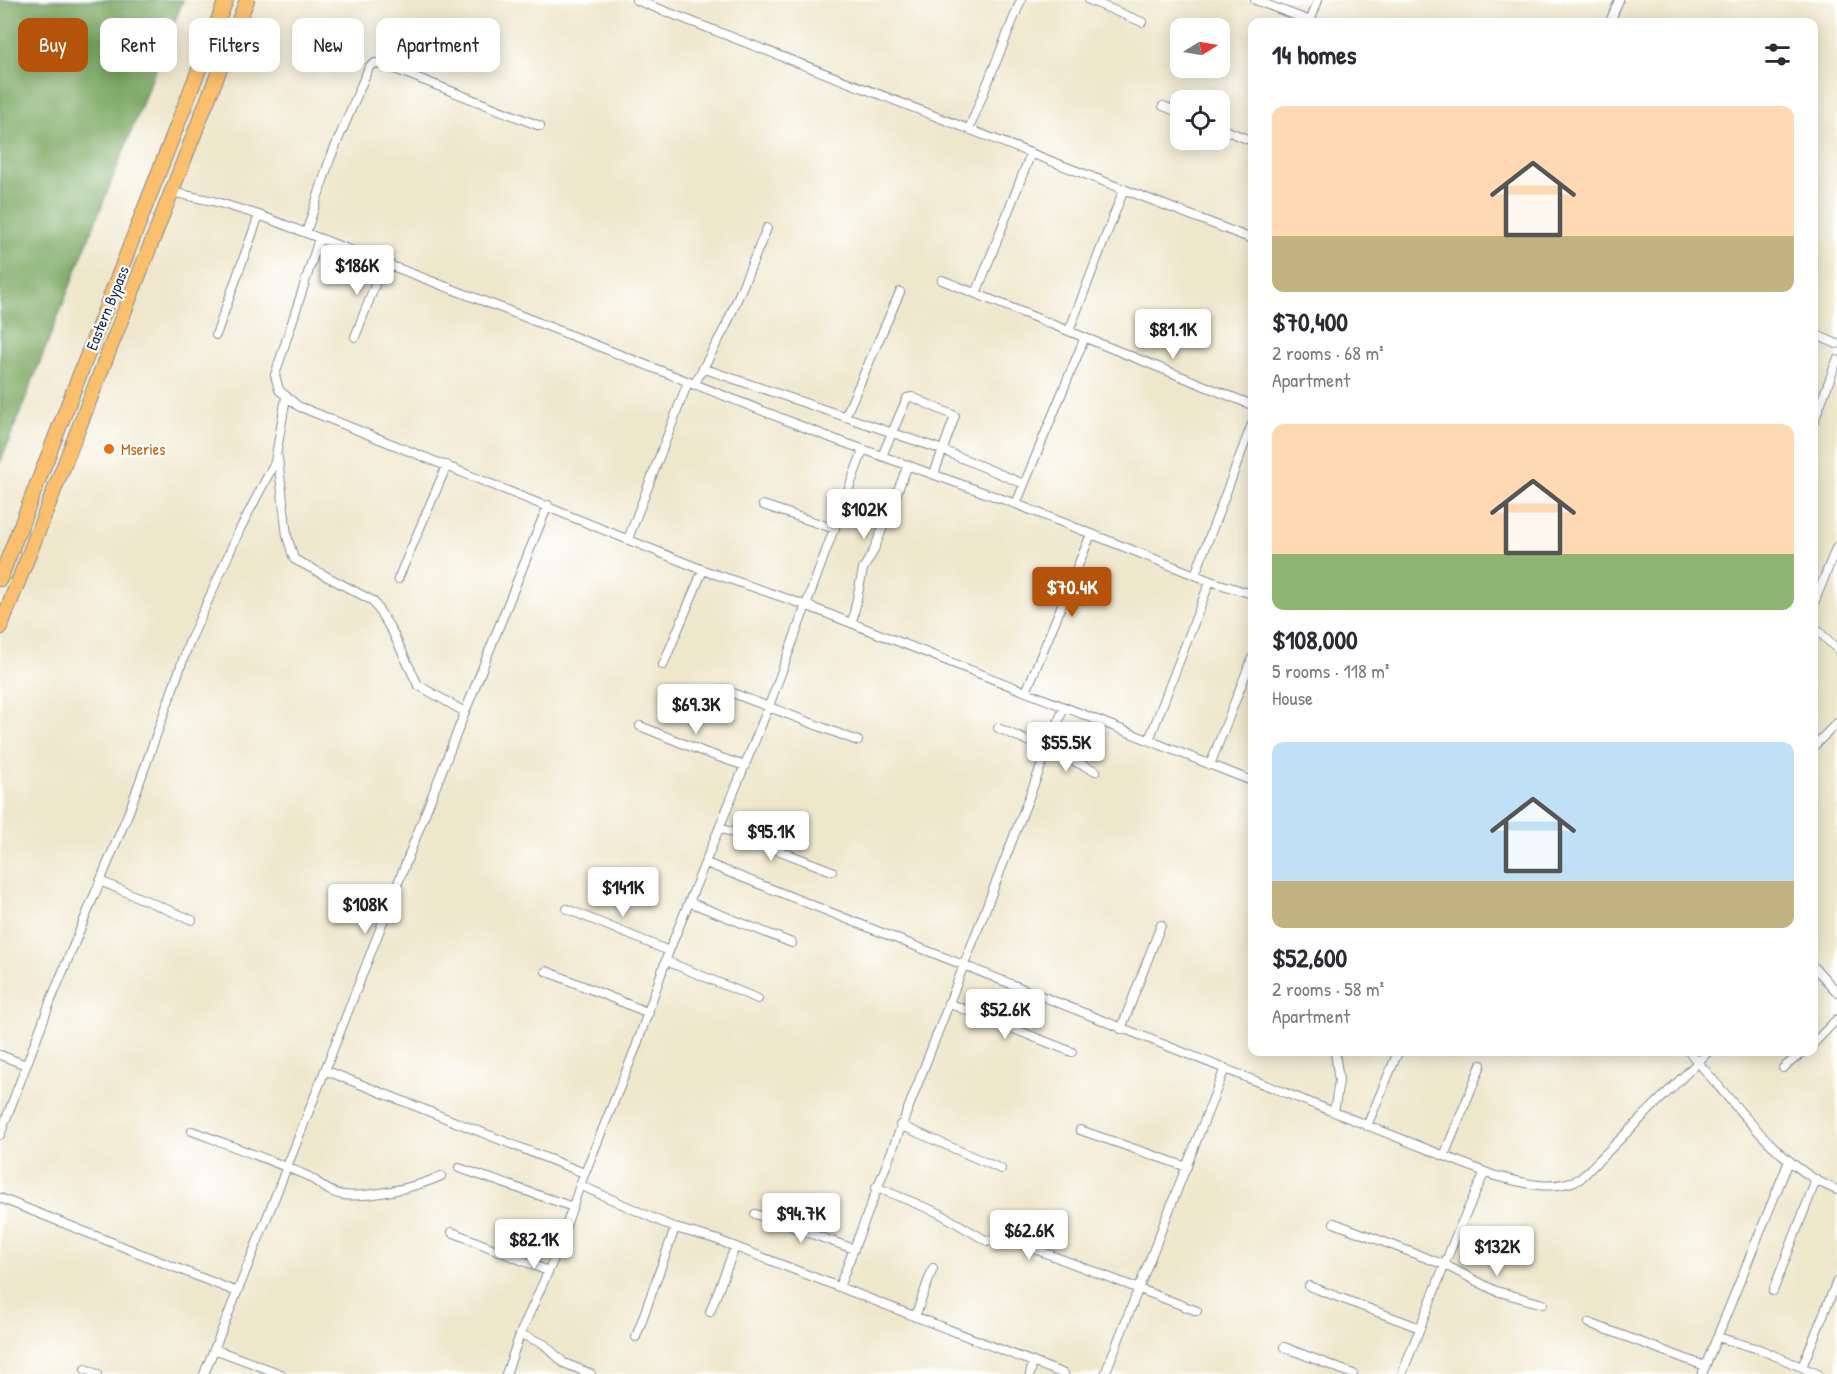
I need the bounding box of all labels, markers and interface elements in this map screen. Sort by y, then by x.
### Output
chip: Buy [18,18,88,72]
chip: Rent [100,18,177,72]
chip: Filters [189,18,280,72]
chip: New [292,18,364,72]
chip: Apartment [376,18,500,72]
north arrow [1170,18,1230,78]
map controls [1170,18,1230,150]
text: 14 homes [1272,37,1357,72]
icon: filters [1761,38,1794,71]
button: locate [1170,90,1230,150]
icon: home [1479,145,1587,253]
pin: $186K [315,245,399,296]
text: $186K [335,251,379,278]
street label: Eastern Bypass [80,263,134,353]
text: $70,400 [1272,304,1348,339]
pin: $81.1K [1124,309,1222,360]
text: $81.1K [1149,315,1197,342]
text: 2 rooms · 68 m² [1272,339,1384,366]
text: Apartment [1272,366,1350,393]
place label: Mseries [121,438,165,460]
marker: Mseries [102,442,116,456]
icon: home [1479,463,1587,571]
pin: $102K [822,489,906,540]
text: $102K [841,495,887,522]
pin: $70.4K [1023,567,1121,618]
text: $70.4K [1046,573,1098,600]
text: $108,000 [1272,622,1358,657]
text: 5 rooms · 118 m² [1272,657,1389,684]
pin: $69.3K [647,684,745,735]
text: House [1272,684,1313,711]
text: $69.3K [671,690,721,717]
pin: $55.5K [1017,722,1115,773]
text: $55.5K [1041,728,1091,755]
icon: home [1479,781,1587,889]
pin: $95.1K [722,811,820,862]
text: $95.1K [747,817,795,844]
pin: $141K [581,867,665,918]
text: $141K [602,873,644,900]
pin: $108K [323,884,407,935]
text: $108K [342,890,388,917]
text: $52,600 [1272,940,1347,975]
text: 2 rooms · 58 m² [1272,975,1384,1002]
pin: $52.6K [956,989,1054,1040]
text: $52.6K [980,995,1030,1022]
text: Apartment [1272,1002,1350,1029]
pin: $94.7K [752,1193,850,1244]
text: $94.7K [776,1199,826,1226]
pin: $62.6K [980,1210,1078,1261]
text: $62.6K [1004,1216,1054,1243]
pin: $82.1K [485,1219,583,1270]
text: $82.1K [509,1225,559,1252]
pin: $132K [1455,1226,1539,1277]
text: $132K [1474,1232,1520,1259]

